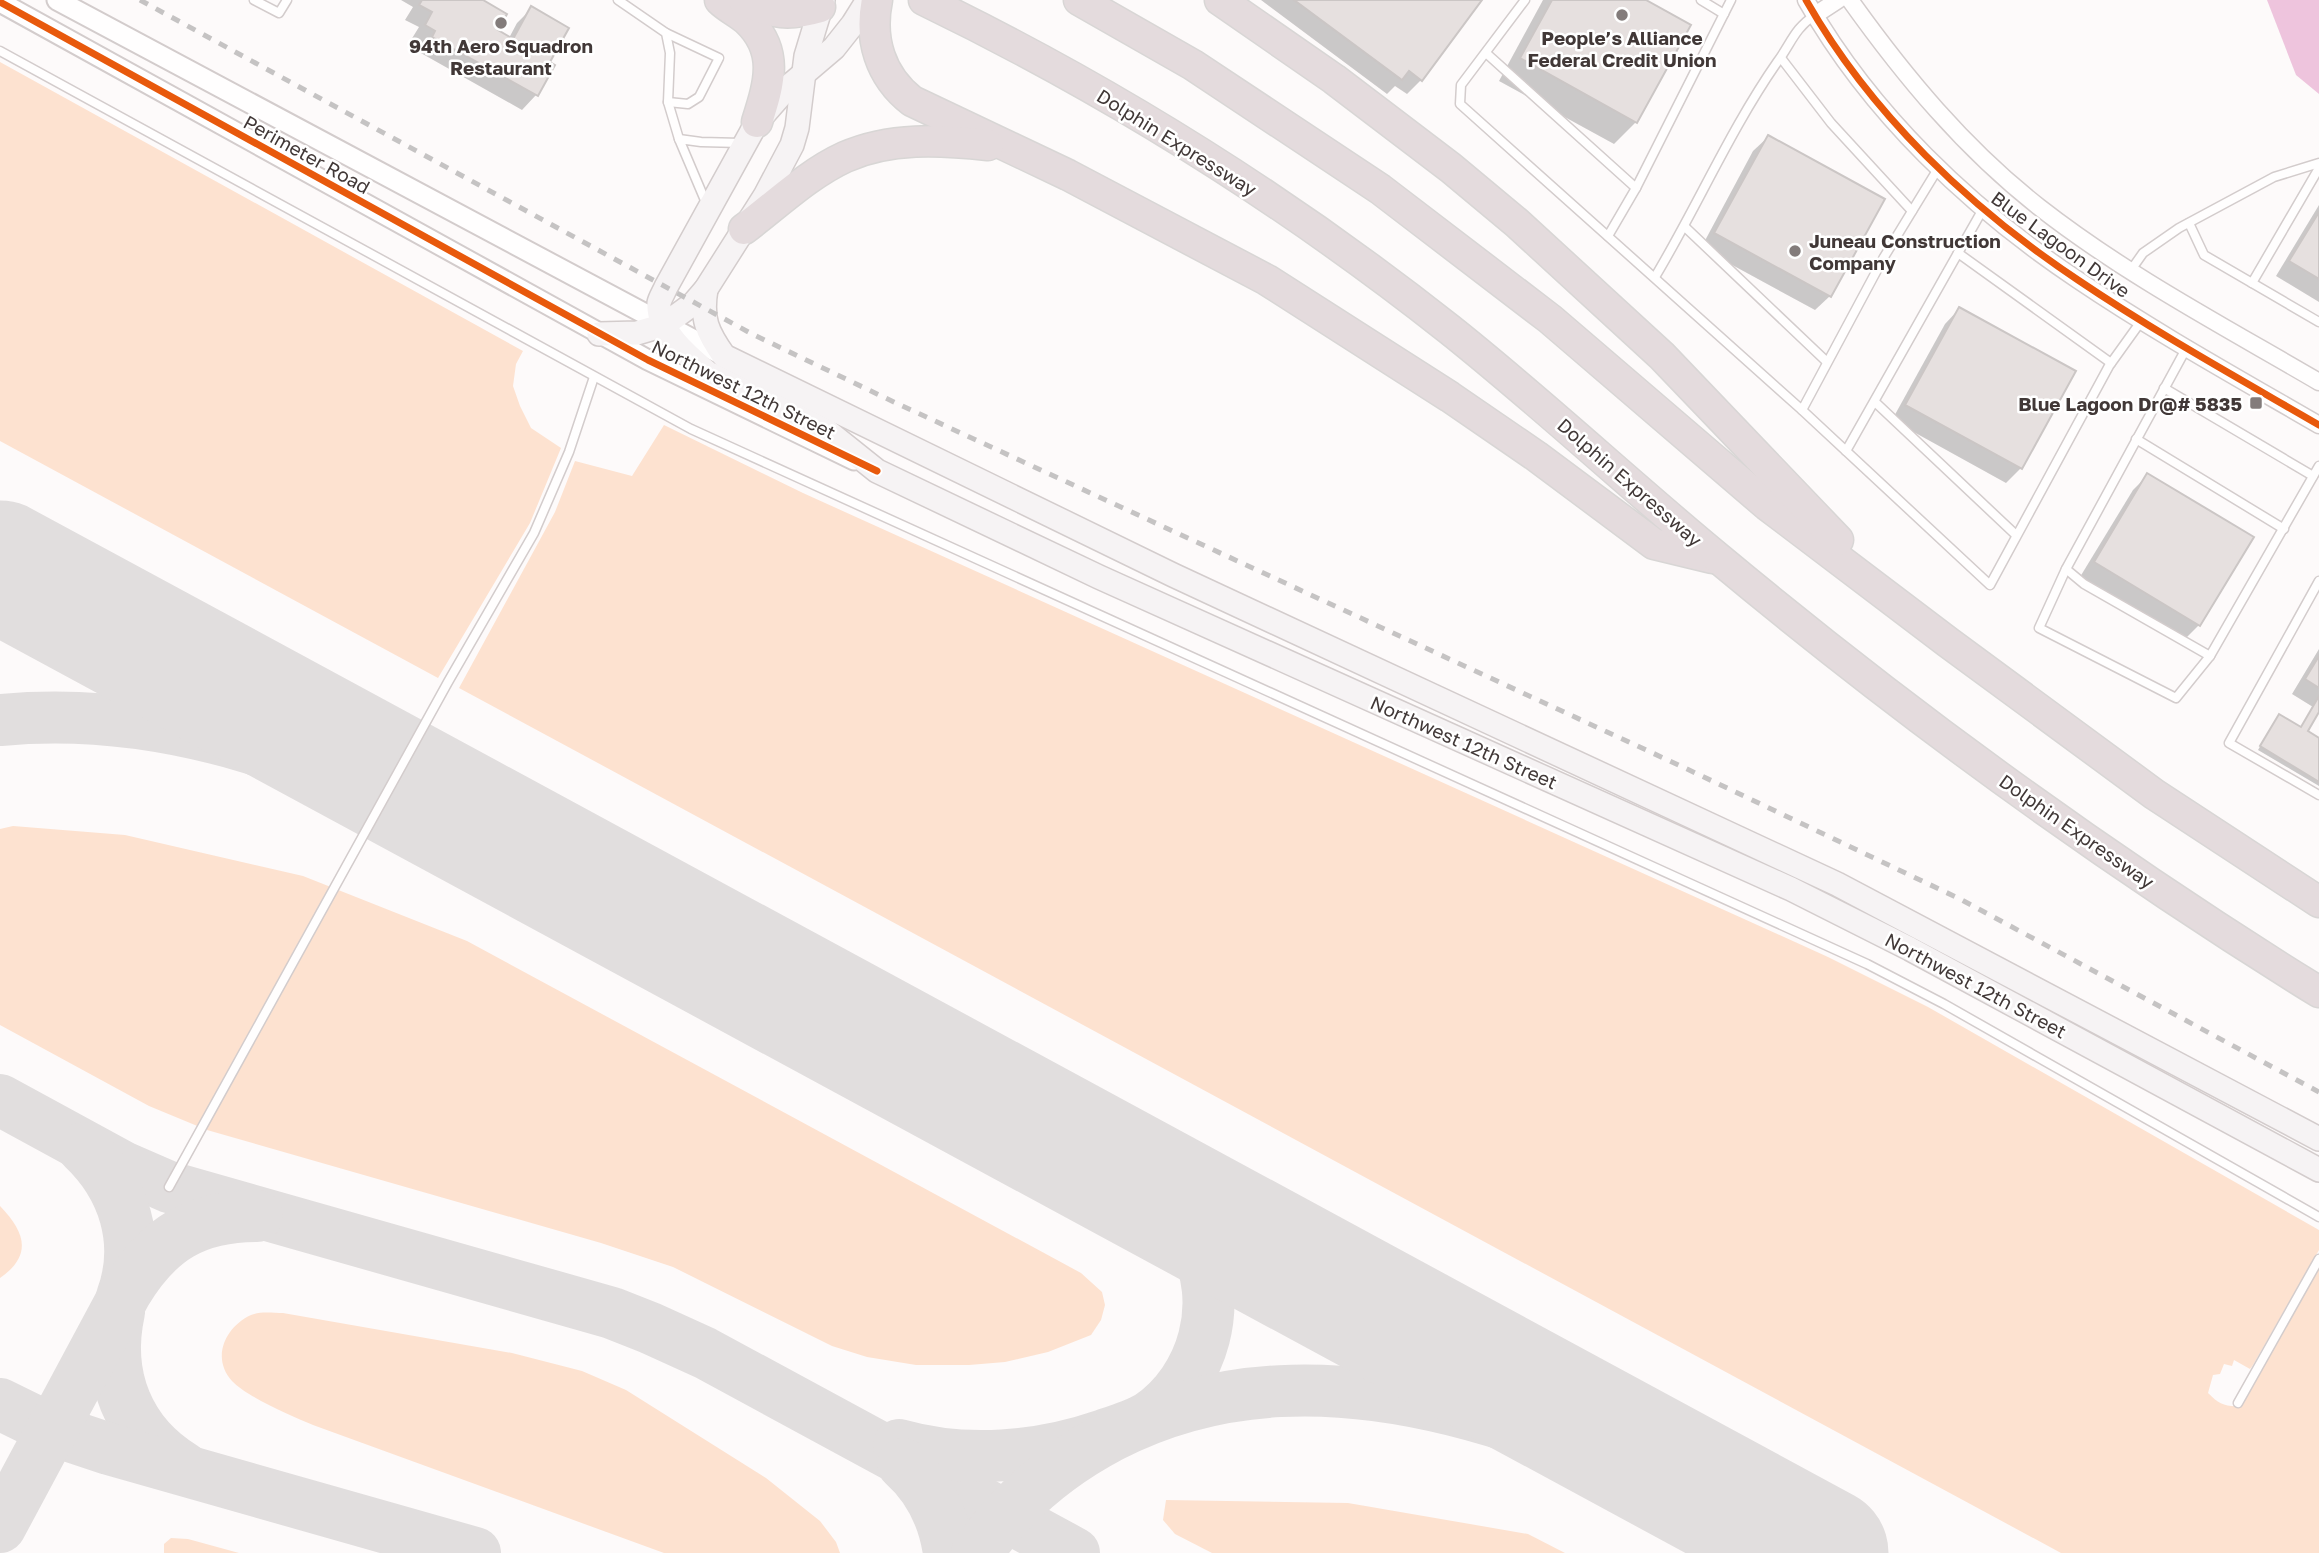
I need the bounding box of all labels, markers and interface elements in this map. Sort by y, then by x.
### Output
marker: People’s Alliance Federal Credit Union [1614,7,1630,23]
marker: 94th Aero Squadron Restaurant [493,15,509,31]
place label: People’s Alliance Federal Credit Union [1527,26,1717,71]
place label: 94th Aero Squadron Restaurant [409,34,593,79]
street label: Dolphin Expressway [1093,84,1261,201]
street label: Perimeter Road [240,110,374,198]
street label: Blue Lagoon Drive [1987,186,2135,302]
place label: Juneau Construction Company [1809,229,2001,274]
marker: Juneau Construction Company [1787,243,1803,259]
street label: Northwest 12th Street [648,334,840,444]
place label: Blue Lagoon Dr@# 5835 [2018,392,2242,415]
marker: Blue Lagoon Dr@# 5835 [2248,395,2264,411]
street label: Dolphin Expressway [1553,413,1707,551]
street label: Northwest 12th Street [1367,690,1561,794]
street label: Dolphin Expressway [1995,769,2159,893]
street label: Northwest 12th Street [1881,927,2071,1043]

